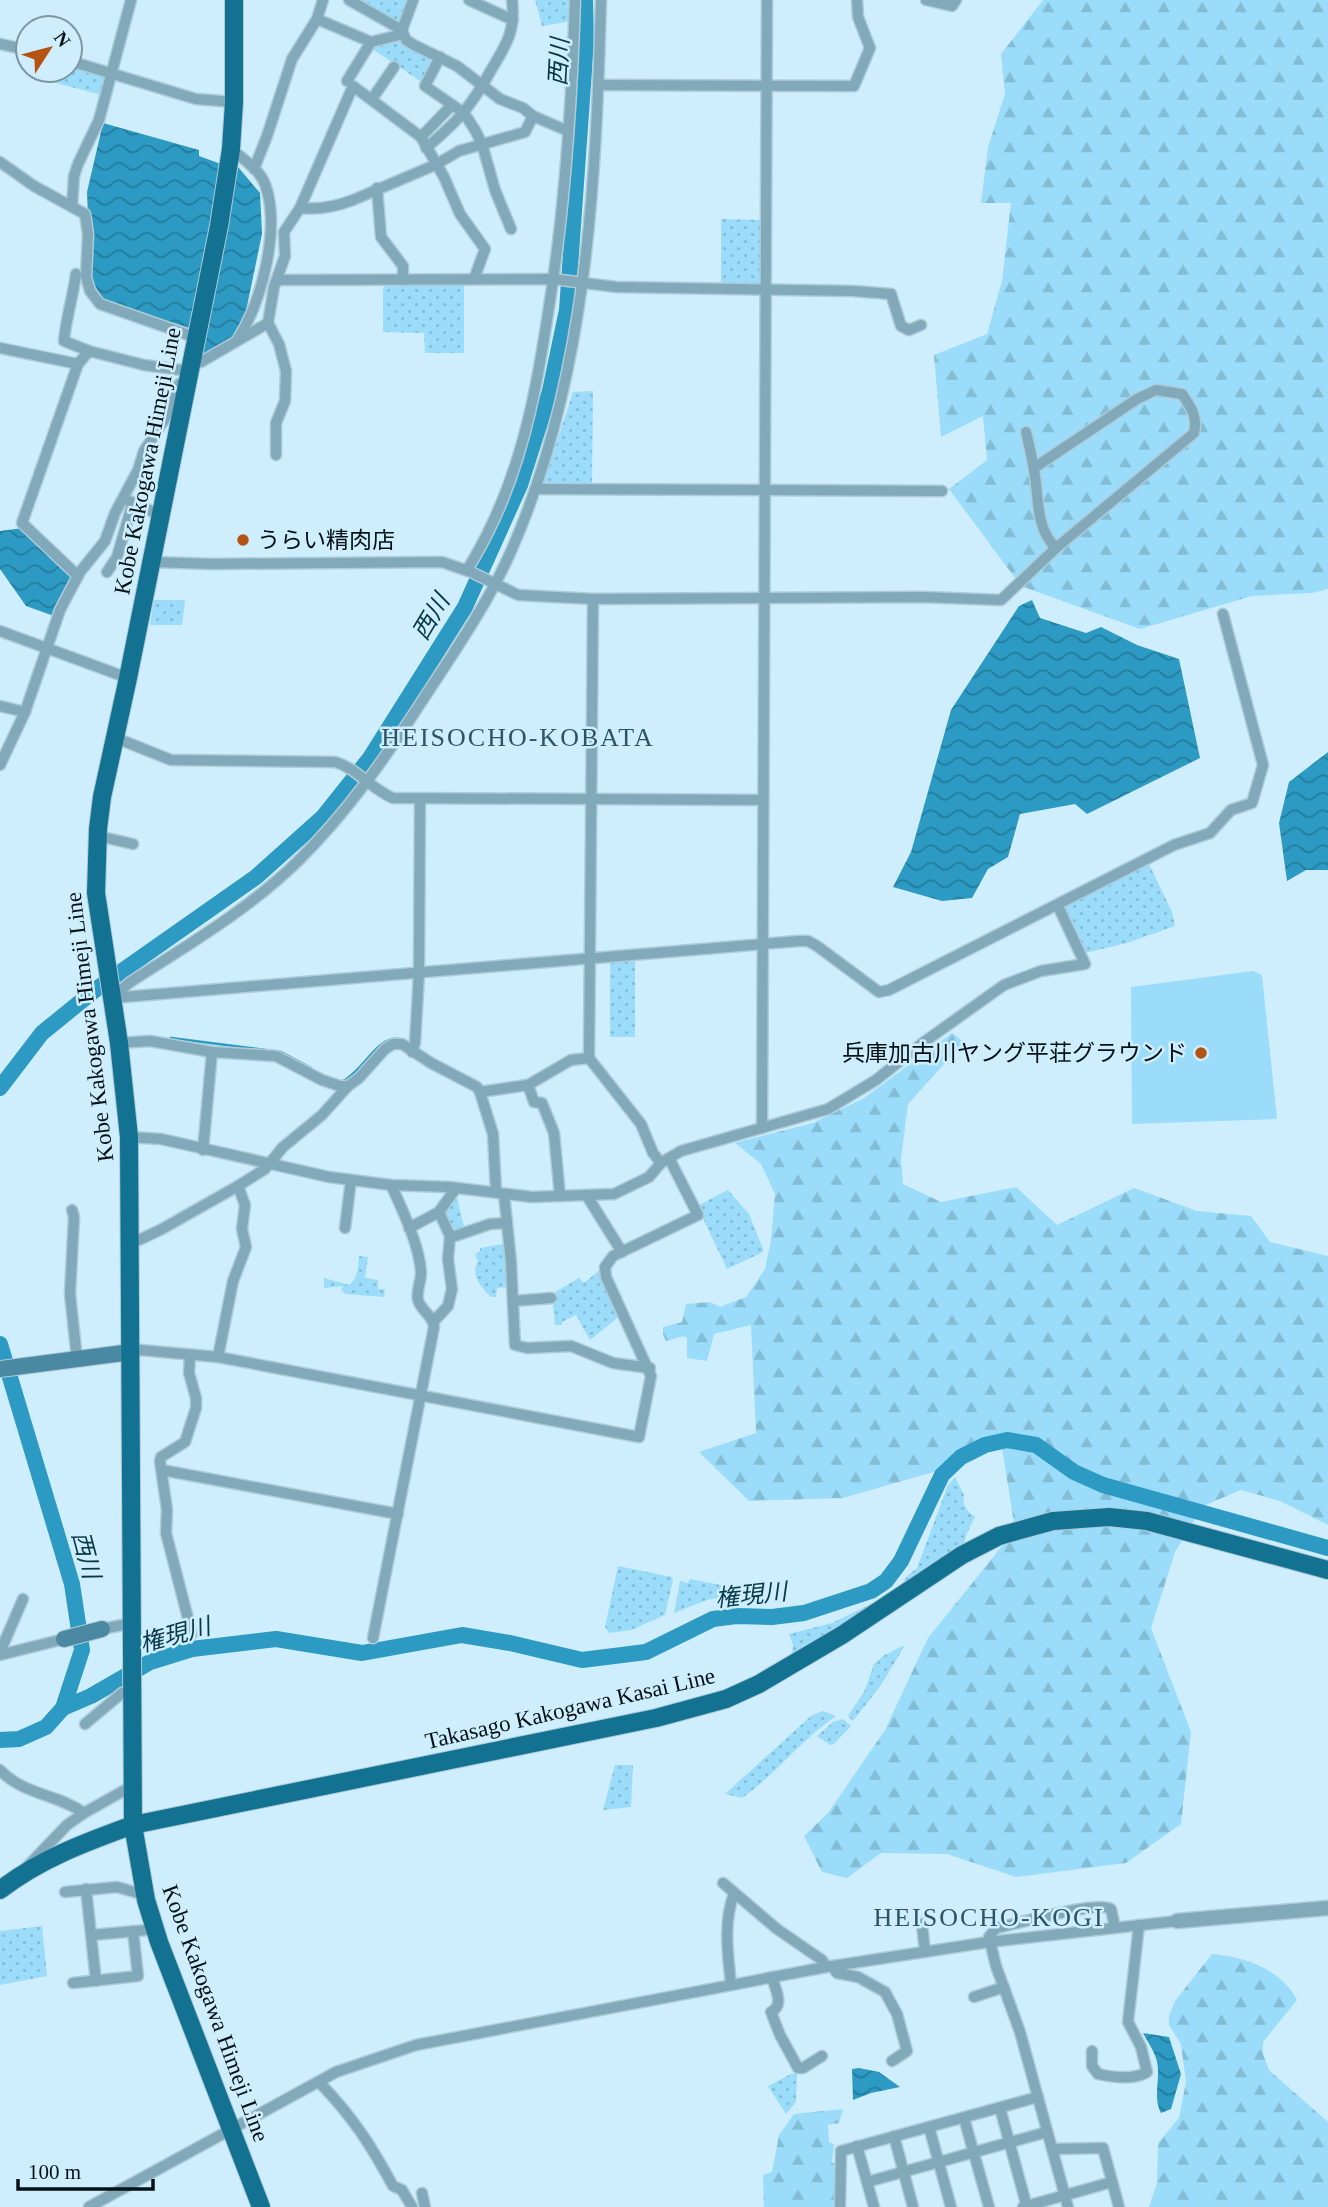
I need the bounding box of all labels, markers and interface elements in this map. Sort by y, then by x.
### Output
north arrow [14,14,84,84]
text: N [50,28,75,51]
water label: 西川 [545,34,573,87]
street label: Kobe Kakogawa Himeji Line [109,325,186,597]
place label: うらい精肉店 [257,528,395,553]
marker: うらい精肉店 [235,532,251,548]
water label: 西川 [407,587,456,644]
district label: HEISOCHO-KOBATA [381,723,655,752]
street label: Kobe Kakogawa Himeji Line [61,891,118,1163]
place label: 兵庫加古川ヤング平荘グラウンド [842,1041,1187,1066]
marker: 兵庫加古川ヤング平荘グラウンド [1193,1045,1209,1061]
water label: 西川 [67,1528,106,1584]
water label: 権現川 [714,1578,791,1612]
water label: 権現川 [137,1612,216,1657]
street label: Takasago Kakogawa Kasai Line [423,1663,717,1754]
street label: Kobe Kakogawa Himeji Line [157,1881,274,2145]
district label: HEISOCHO-KOGI [873,1903,1105,1932]
scale bar [18,2148,152,2192]
text: 100 m [28,2160,81,2184]

